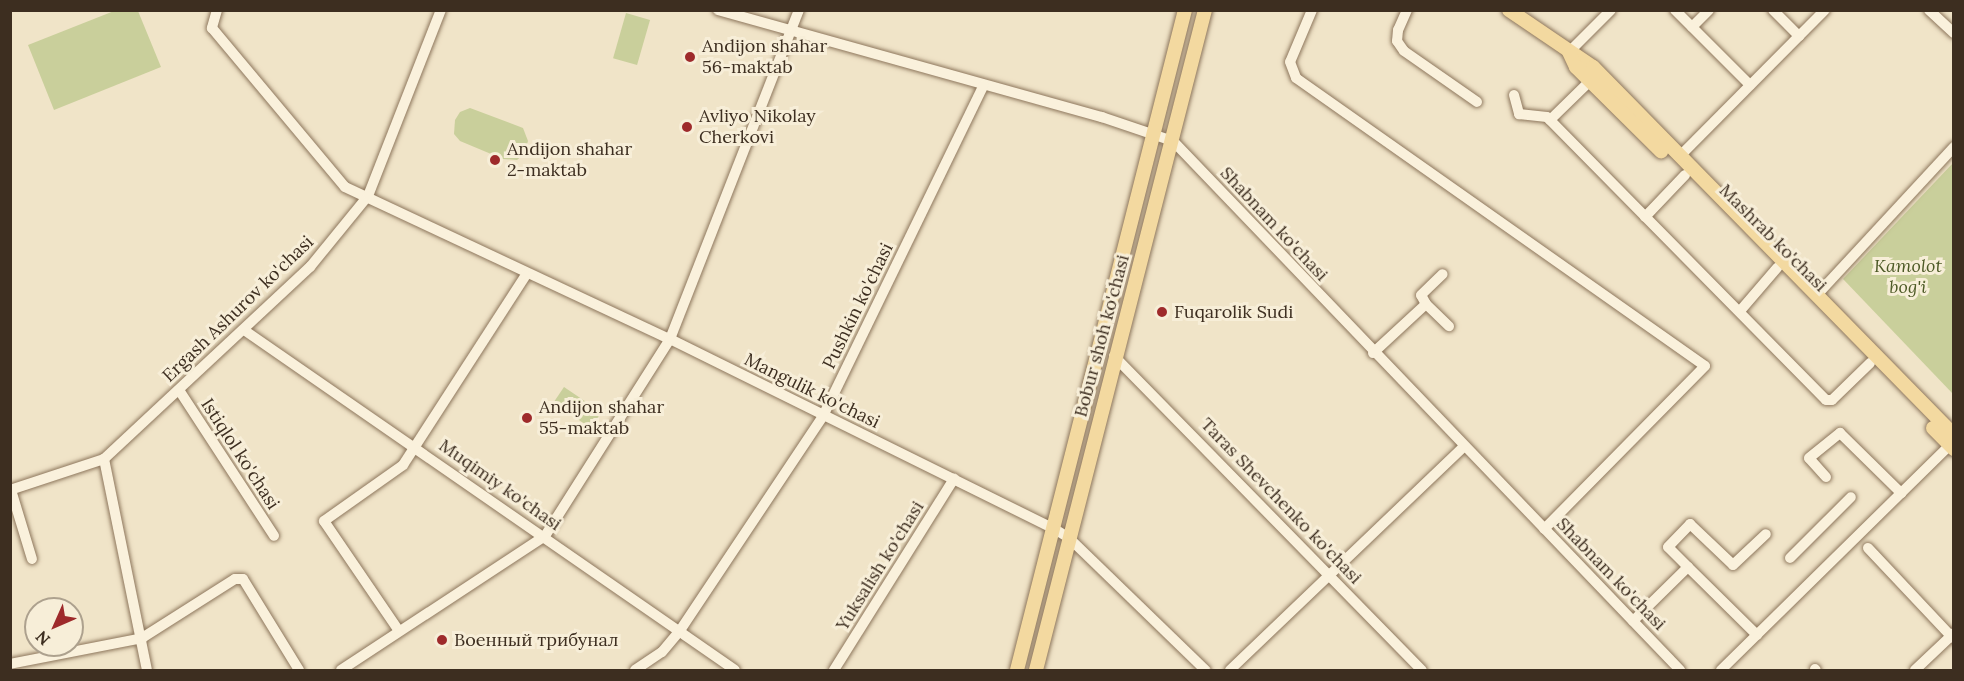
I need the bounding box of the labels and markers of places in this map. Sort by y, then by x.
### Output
place label: Andijon shahar 56-maktab [702,36,827,78]
marker: Andijon shahar 56-maktab [683,50,697,64]
place label: Avliyo Nikolay Cherkovi [699,106,816,148]
marker: Avliyo Nikolay Cherkovi [680,120,694,134]
place label: Andijon shahar 2-maktab [507,139,632,182]
marker: Andijon shahar 2-maktab [488,153,502,167]
place label: Fuqarolik Sudi [1174,301,1293,323]
marker: Fuqarolik Sudi [1155,305,1169,319]
place label: Andijon shahar 55-maktab [539,397,664,440]
marker: Andijon shahar 55-maktab [520,411,534,425]
place label: Военный трибунал [454,629,618,651]
marker: Военный трибунал [435,633,449,647]

